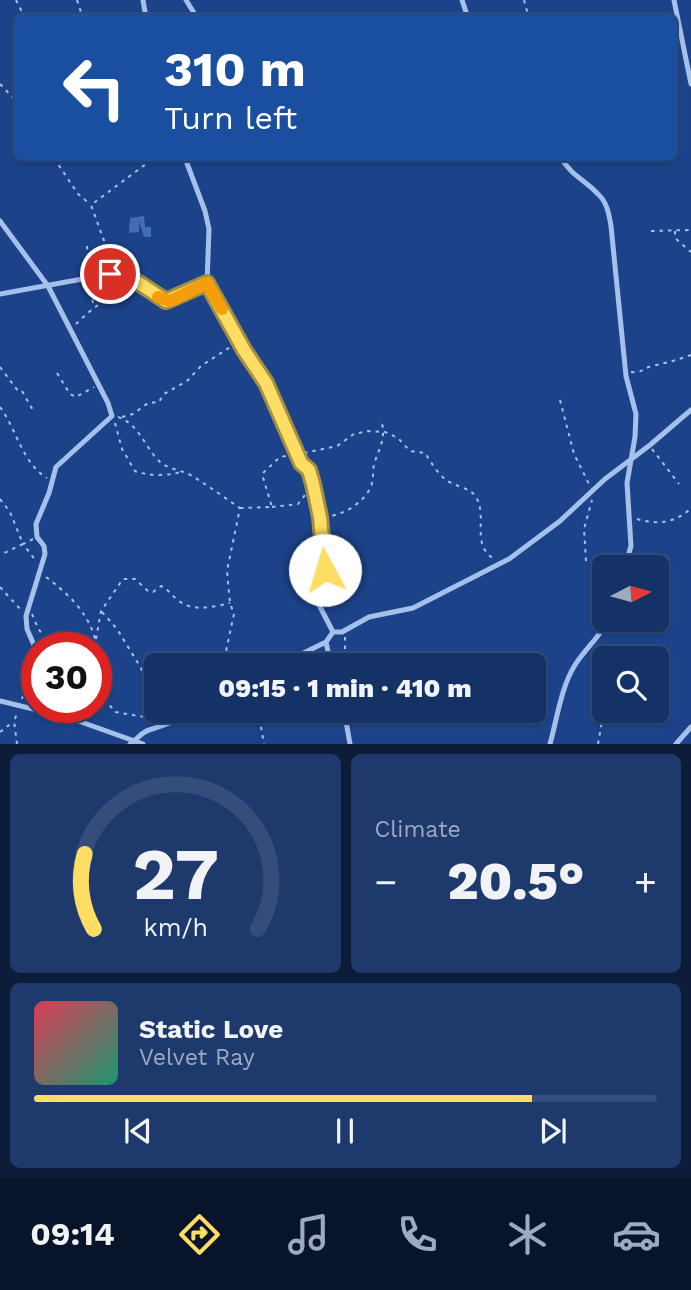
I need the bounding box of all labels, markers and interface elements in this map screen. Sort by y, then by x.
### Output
text: 310 m [164,40,306,98]
icon: left [49,42,140,133]
text: Turn left [164,99,297,137]
pin [80,244,140,304]
icon: arrive [91,255,129,293]
position arrow [288,533,362,607]
north arrow [592,555,668,632]
map controls [592,555,669,723]
speed limit sign: 30 [21,632,112,723]
button: search [592,646,669,723]
text: 09:15 · 1 min · 410 m [218,673,472,703]
text: Climate [375,816,461,843]
text: 27 [132,832,218,918]
text: 20.5° [447,851,584,912]
text: − [375,860,397,904]
text: + [634,860,657,904]
text: km/h [143,913,207,942]
text: Static Love [139,1014,283,1044]
text: Velvet Ray [139,1044,255,1071]
icon: previous [119,1112,157,1150]
icon: pause [326,1112,364,1150]
icon: next [534,1112,572,1150]
icon: directions [175,1210,224,1259]
icon: music [284,1210,333,1259]
icon: phone [393,1210,442,1259]
icon: climate [503,1210,552,1259]
icon: car [612,1210,661,1259]
text: 09:14 [30,1215,115,1253]

